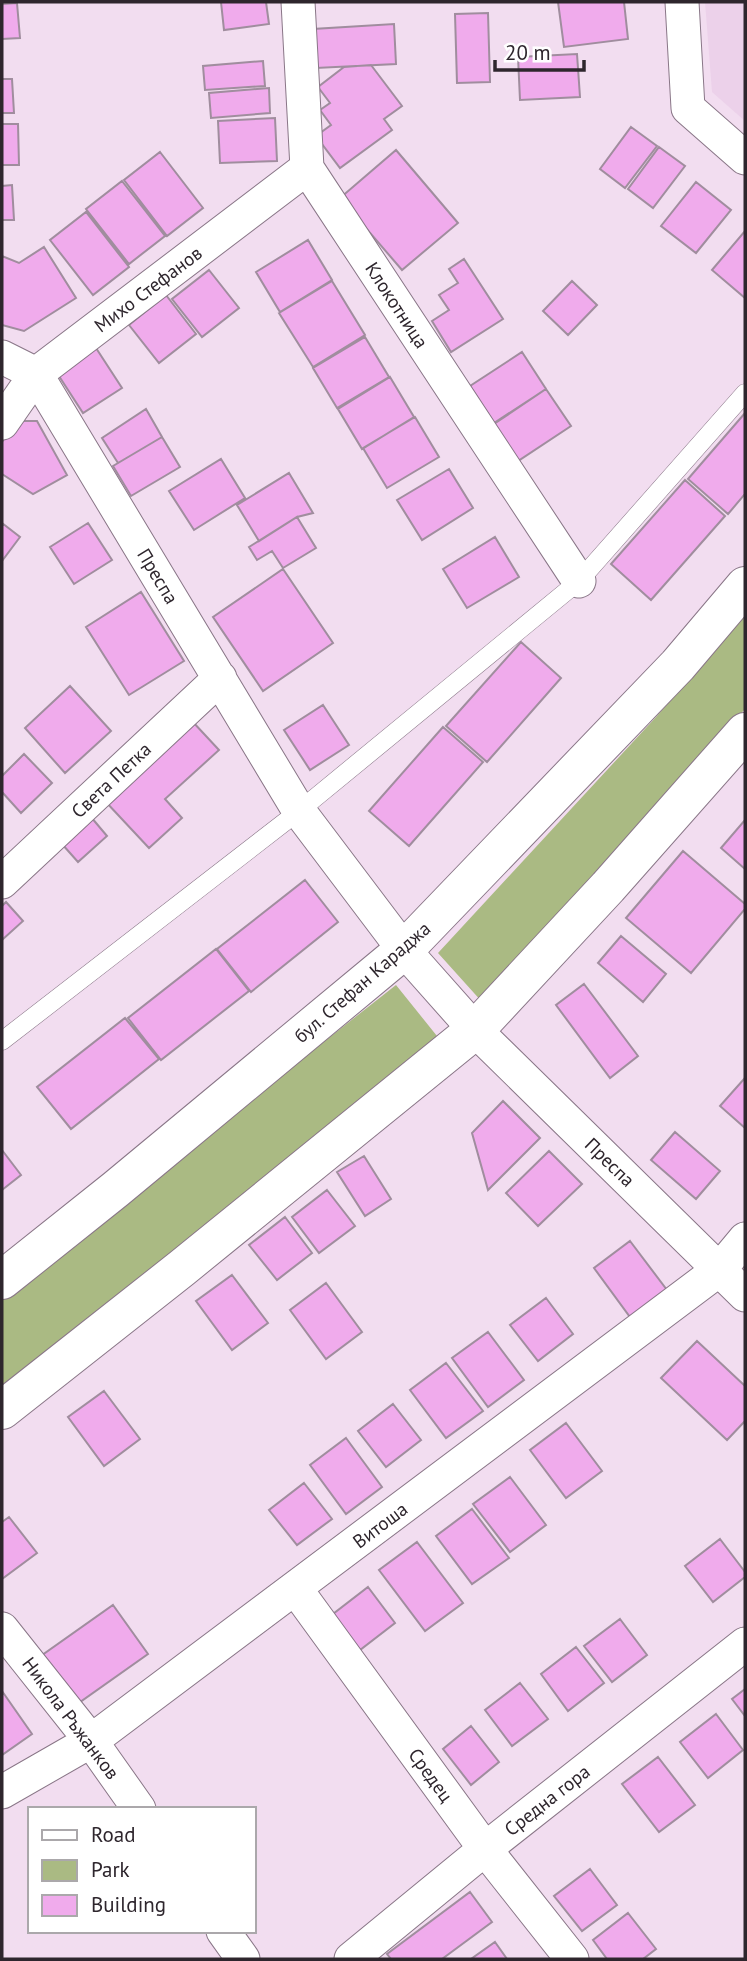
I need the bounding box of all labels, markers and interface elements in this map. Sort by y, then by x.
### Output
scale bar [495,28,584,72]
text: 20 m [505,39,551,66]
street label: Михо Стефанов [89,241,207,337]
street label: Клокотница [360,257,434,353]
street label: Преспа [132,544,184,608]
street label: Света Петка [66,737,156,823]
street label: бул. Стефан Караджа [289,916,435,1048]
street label: Преспа [580,1132,640,1192]
street label: Витоша [348,1497,412,1553]
street label: Никола Ръжанков [17,1652,125,1784]
street label: Средец [403,1743,459,1807]
street label: Средна гора [499,1759,595,1841]
legend [28,1807,256,1933]
text: Road [91,1821,135,1848]
text: Park [91,1856,130,1883]
text: Building [91,1891,166,1918]

